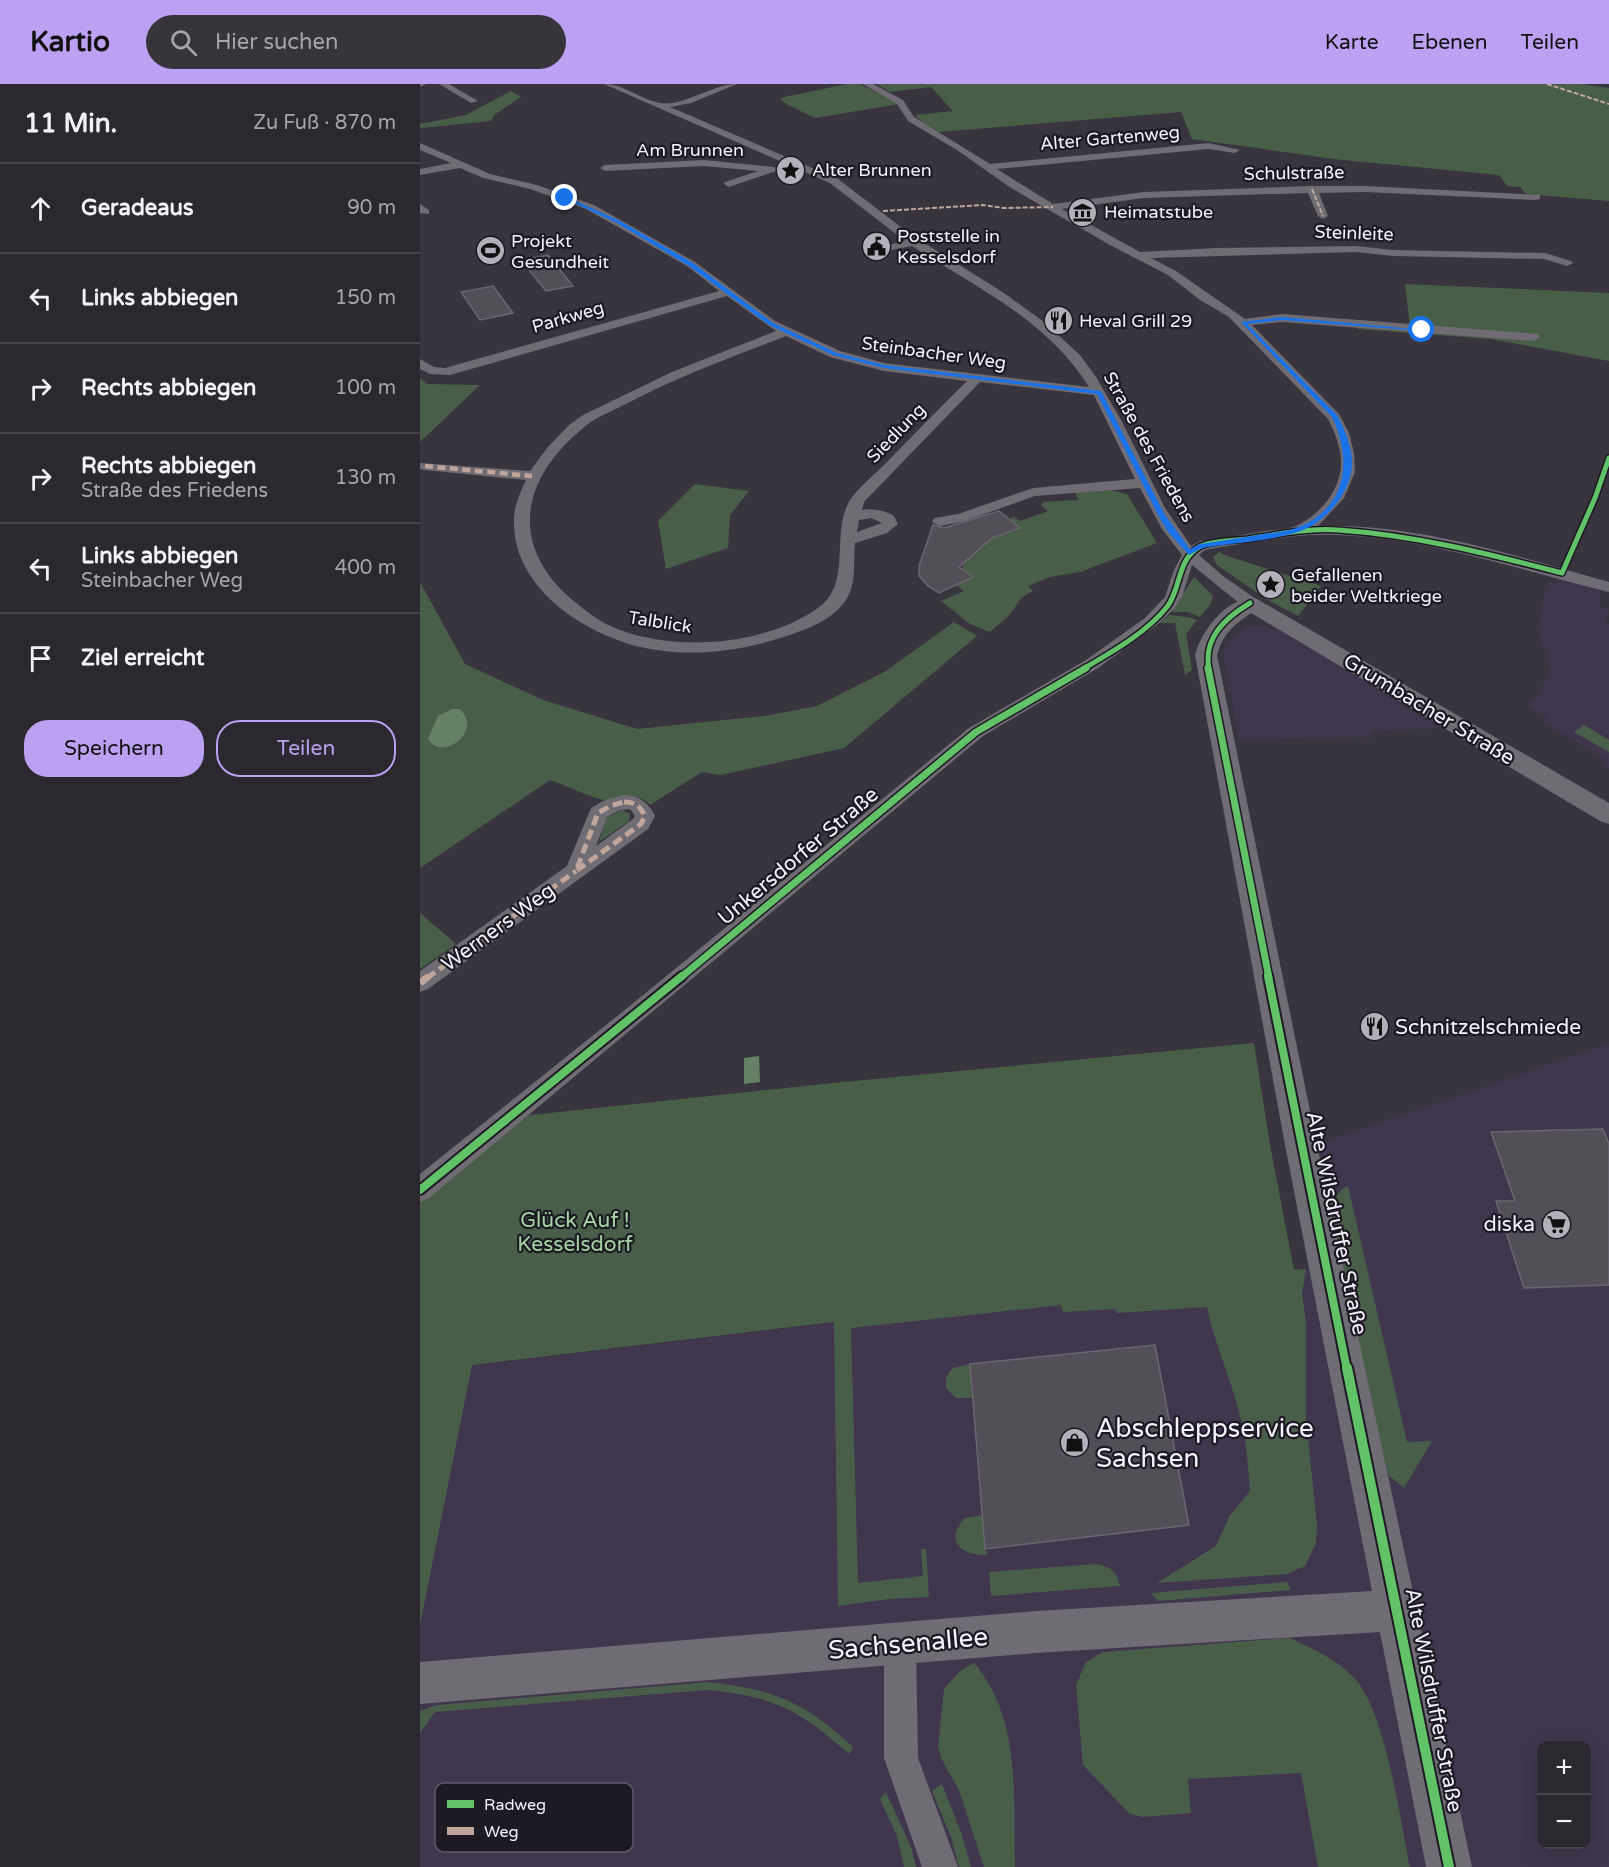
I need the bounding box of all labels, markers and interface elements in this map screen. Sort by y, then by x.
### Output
search box [146,15,566,69]
text: Kartio [30,25,110,59]
icon: search [167,26,200,59]
text: Hier suchen [215,29,338,55]
text: Karte [1325,30,1379,55]
text: Ebenen [1412,30,1488,55]
text: Teilen [1521,30,1579,55]
text: 11 Min. [24,108,117,139]
text: Zu Fuß · 870 m [253,111,396,135]
street label: Alter Gartenweg [1039,121,1181,155]
street label: Am Brunnen [636,139,744,161]
place icon: Alter Brunnen [775,154,807,186]
place label: Alter Brunnen [812,159,932,181]
street label: Schulstraße [1244,161,1344,185]
route end [551,184,577,210]
icon: ahead [24,192,57,225]
text: Geradeaus [81,195,193,221]
text: 90 m [347,196,396,220]
museum icon: Heimatstube [1067,196,1099,228]
place label: Heimatstube [1104,201,1213,223]
street label: Steinleite [1314,221,1394,245]
place label: Poststelle in Kesselsdorf [897,225,1000,268]
place label: Projekt Gesundheit [511,230,609,273]
public building icon: Poststelle in Kesselsdorf [860,230,892,262]
sports icon: Projekt Gesundheit [474,235,506,267]
icon: left [24,282,57,315]
text: Links abbiegen [81,285,239,311]
text: 150 m [335,286,396,310]
street label: Parkweg [529,296,607,338]
restaurant icon: Heval Grill 29 [1042,305,1074,337]
place label: Heval Grill 29 [1079,310,1192,332]
route start [1408,316,1434,342]
street label: Steinbacher Weg [860,332,1008,374]
street label: Straße des Friedens [1099,368,1199,526]
icon: right [24,372,57,405]
text: Rechts abbiegen [81,375,256,401]
text: 100 m [335,376,396,400]
street label: Siedlung [862,398,930,468]
text: Rechts abbiegen [81,453,256,479]
icon: right [24,462,57,495]
text: 130 m [335,466,396,490]
text: Straße des Friedens [81,479,268,503]
text: Links abbiegen [81,543,239,569]
icon: left [24,552,57,585]
text: 400 m [335,556,396,580]
place label: Gefallenen beider Weltkriege [1291,564,1442,607]
text: Steinbacher Weg [81,569,243,593]
place icon: Gefallenen beider Weltkriege [1254,569,1286,601]
street label: Talblick [627,606,693,638]
icon: arrive [24,642,57,675]
text: Ziel erreicht [81,645,204,671]
street label: Grumbacher Straße [1339,648,1519,771]
button: Speichern [24,720,204,777]
button: Teilen [216,720,396,777]
street label: Unkersdorfer Straße [713,782,884,931]
street label: Werners Weg [437,878,560,977]
restaurant icon: Schnitzelschmiede [1358,1011,1390,1043]
place label: Schnitzelschmiede [1395,1015,1581,1040]
street label: Alte Wilsdruffer Straße [1301,1109,1372,1337]
park label: Glück Auf ! Kesselsdorf [517,1208,633,1257]
supermarket icon: diska [1540,1208,1572,1240]
place label: diska [1483,1212,1535,1237]
place label: Abschleppservice Sachsen [1096,1413,1314,1474]
shop icon: Abschleppservice Sachsen [1059,1427,1091,1459]
street label: Alte Wilsdruffer Straße [1400,1586,1468,1814]
street label: Sachsenallee [827,1621,989,1666]
map controls [1537,1741,1591,1849]
button: + [1537,1741,1591,1795]
legend [435,1783,633,1852]
text: Radweg [484,1795,546,1815]
button: − [1537,1795,1591,1849]
text: Weg [484,1822,519,1842]

